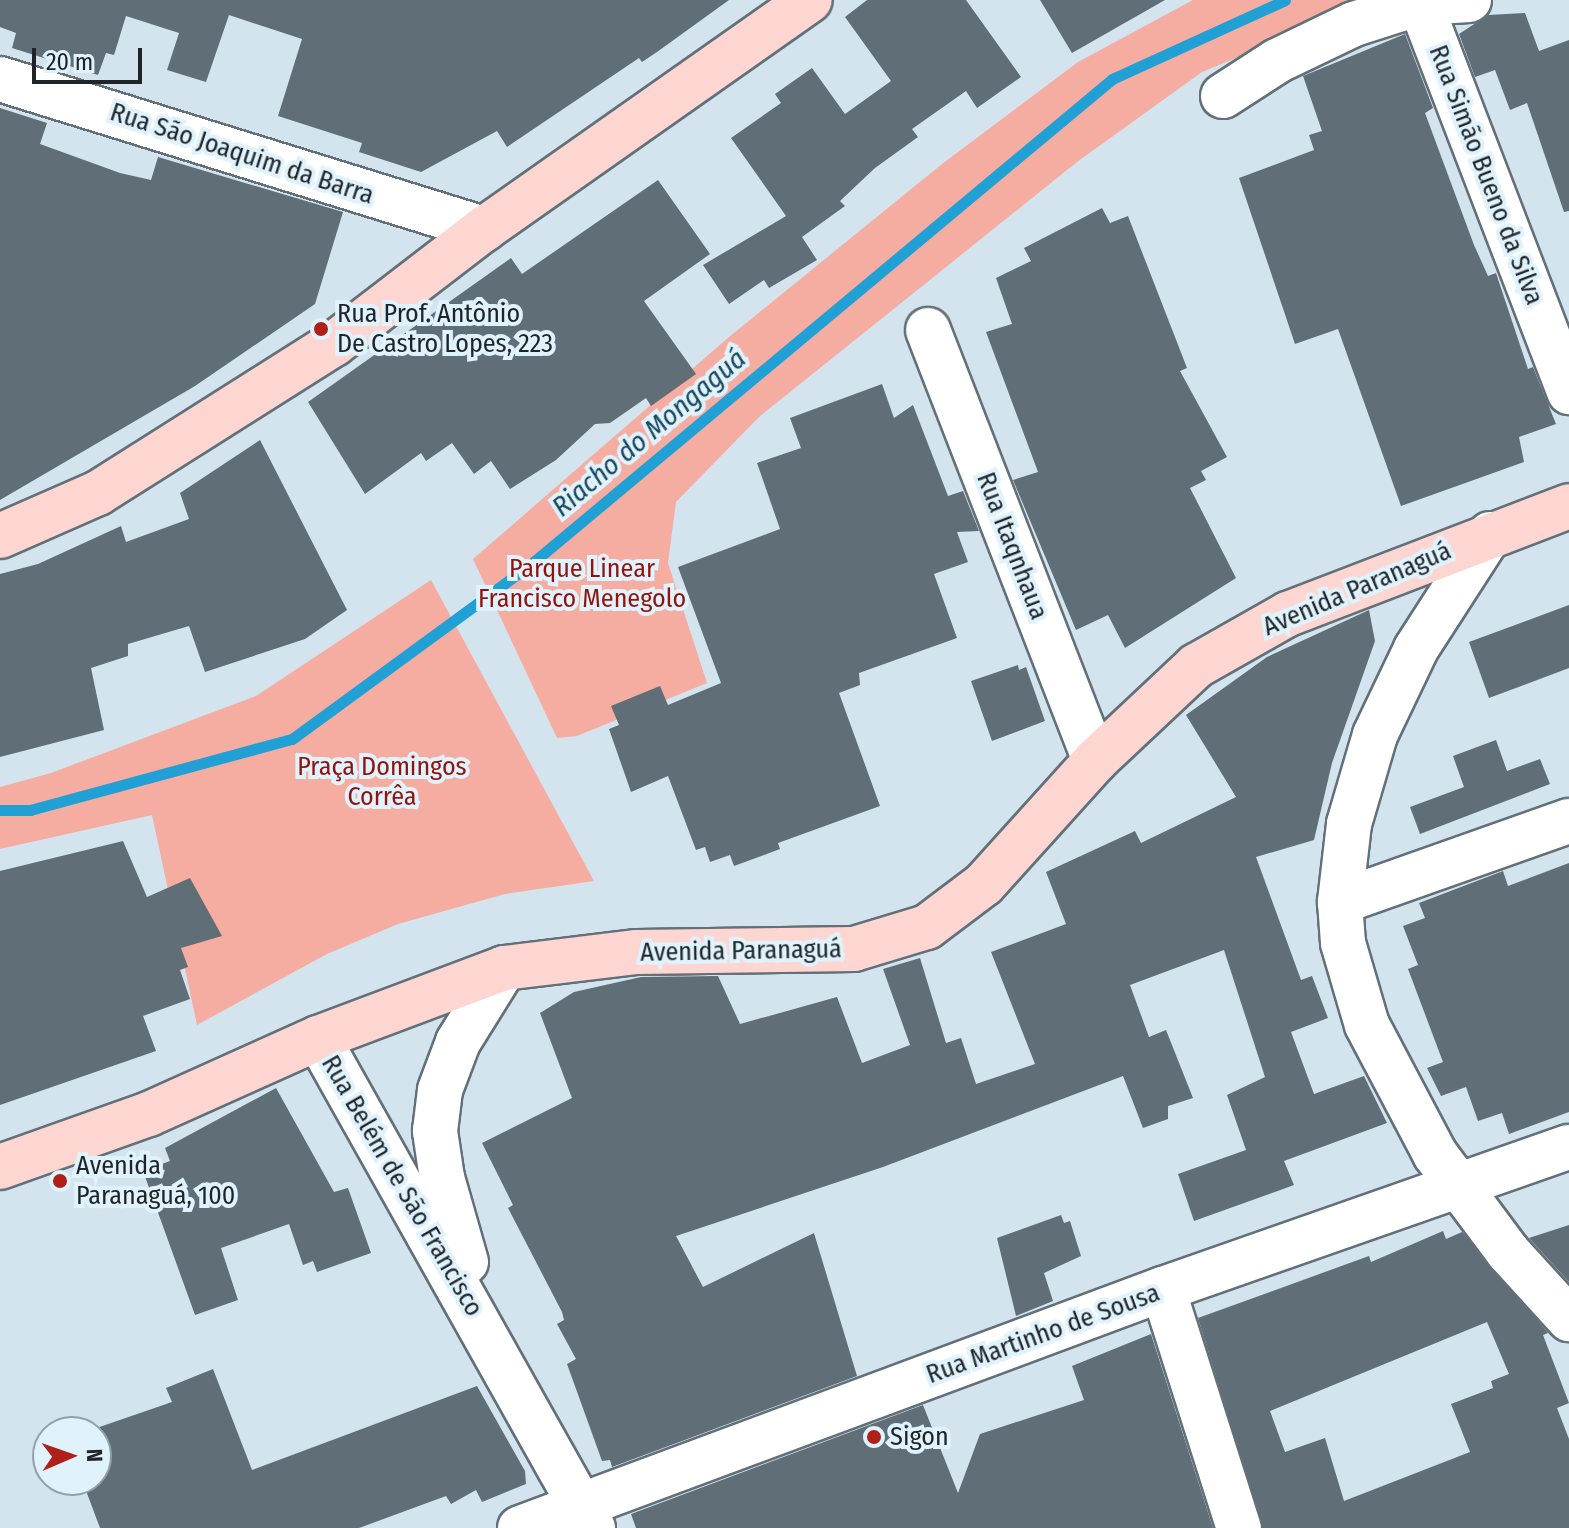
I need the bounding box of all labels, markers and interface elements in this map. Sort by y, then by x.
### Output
scale bar [36,32,146,82]
street label: Rua Simão Bueno da Silva [1422,41,1550,309]
text: 20 m [46,48,93,76]
street label: Rua São Joaquim da Barra [106,97,378,211]
place label: Rua Prof. Antônio De Castro Lopes, 223 [337,298,553,360]
marker: Rua Prof. Antônio De Castro Lopes, 223 [312,320,330,338]
water label: Riacho do Mongaguá [545,342,753,524]
street label: Rua Itaqnhaua [970,468,1054,624]
street label: Avenida Paranaguá [1258,535,1456,643]
park label: Parque Linear Francisco Menegolo [478,553,686,614]
park label: Praça Domingos Corrêa [297,751,467,812]
street label: Avenida Paranaguá [640,934,842,968]
street label: Rua Belém de São Francisco [315,1050,489,1322]
place label: Avenida Paranaguá, 100 [76,1150,235,1212]
marker: Avenida Paranaguá, 100 [51,1172,69,1190]
street label: Rua Martinho de Sousa [922,1277,1164,1391]
north arrow [32,1416,112,1496]
place label: Sigon [890,1421,949,1453]
marker: Sigon [865,1428,883,1446]
text: N [81,1448,108,1462]

